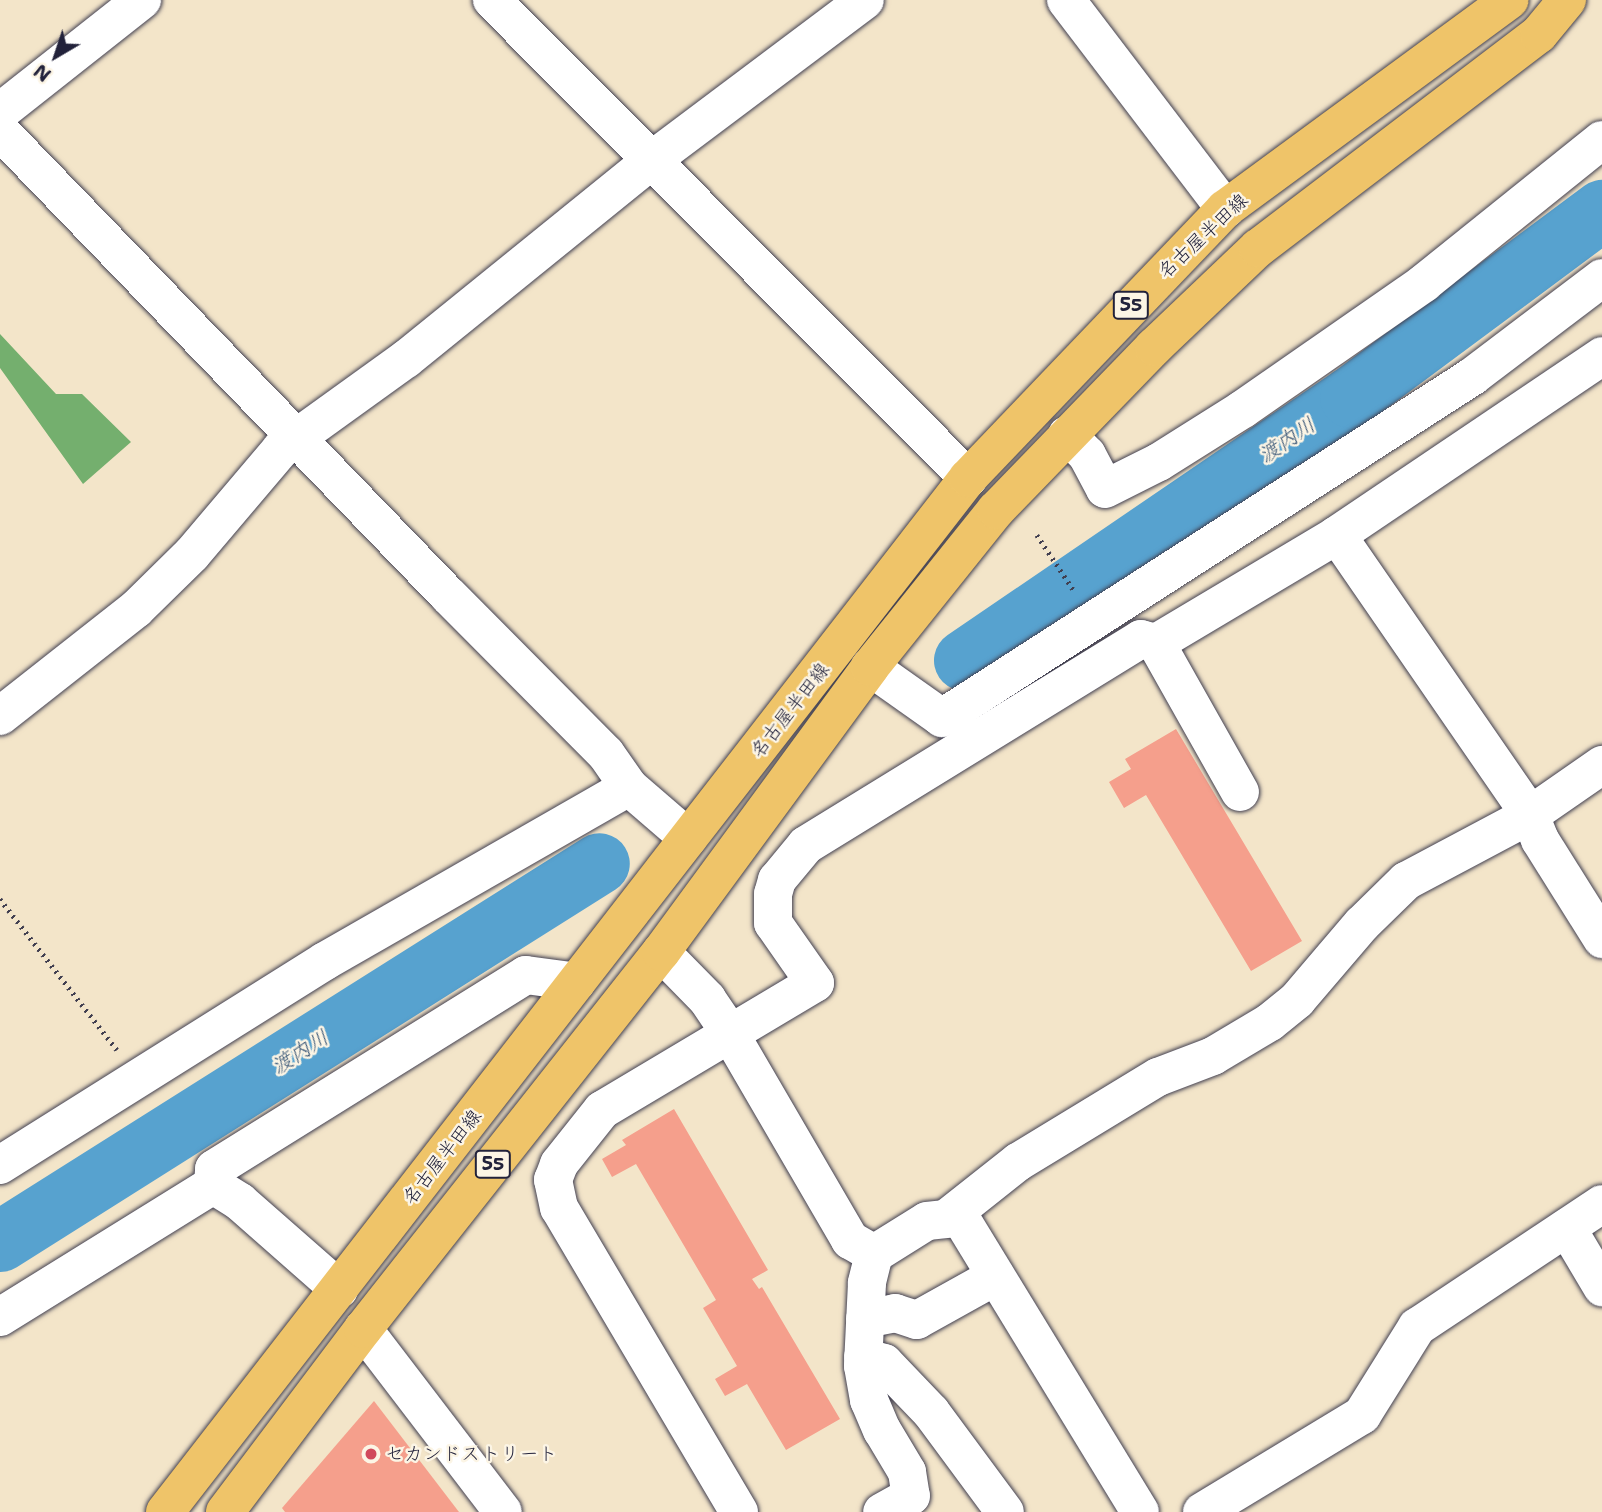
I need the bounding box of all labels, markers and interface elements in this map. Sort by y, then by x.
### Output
north arrow [21,21,91,91]
text: N [29,58,56,87]
street label: 名古屋半田線 [1154,189,1252,283]
road number: 55 [1112,290,1150,320]
water label: 渡内川 [1254,412,1320,468]
street label: 名古屋半田線 [746,658,834,762]
water label: 渡内川 [267,1025,333,1079]
street label: 名古屋半田線 [398,1105,486,1209]
road number: 55 [474,1149,512,1178]
place label: セカンドストリート [385,1443,556,1465]
marker: セカンドストリート [363,1446,379,1462]

